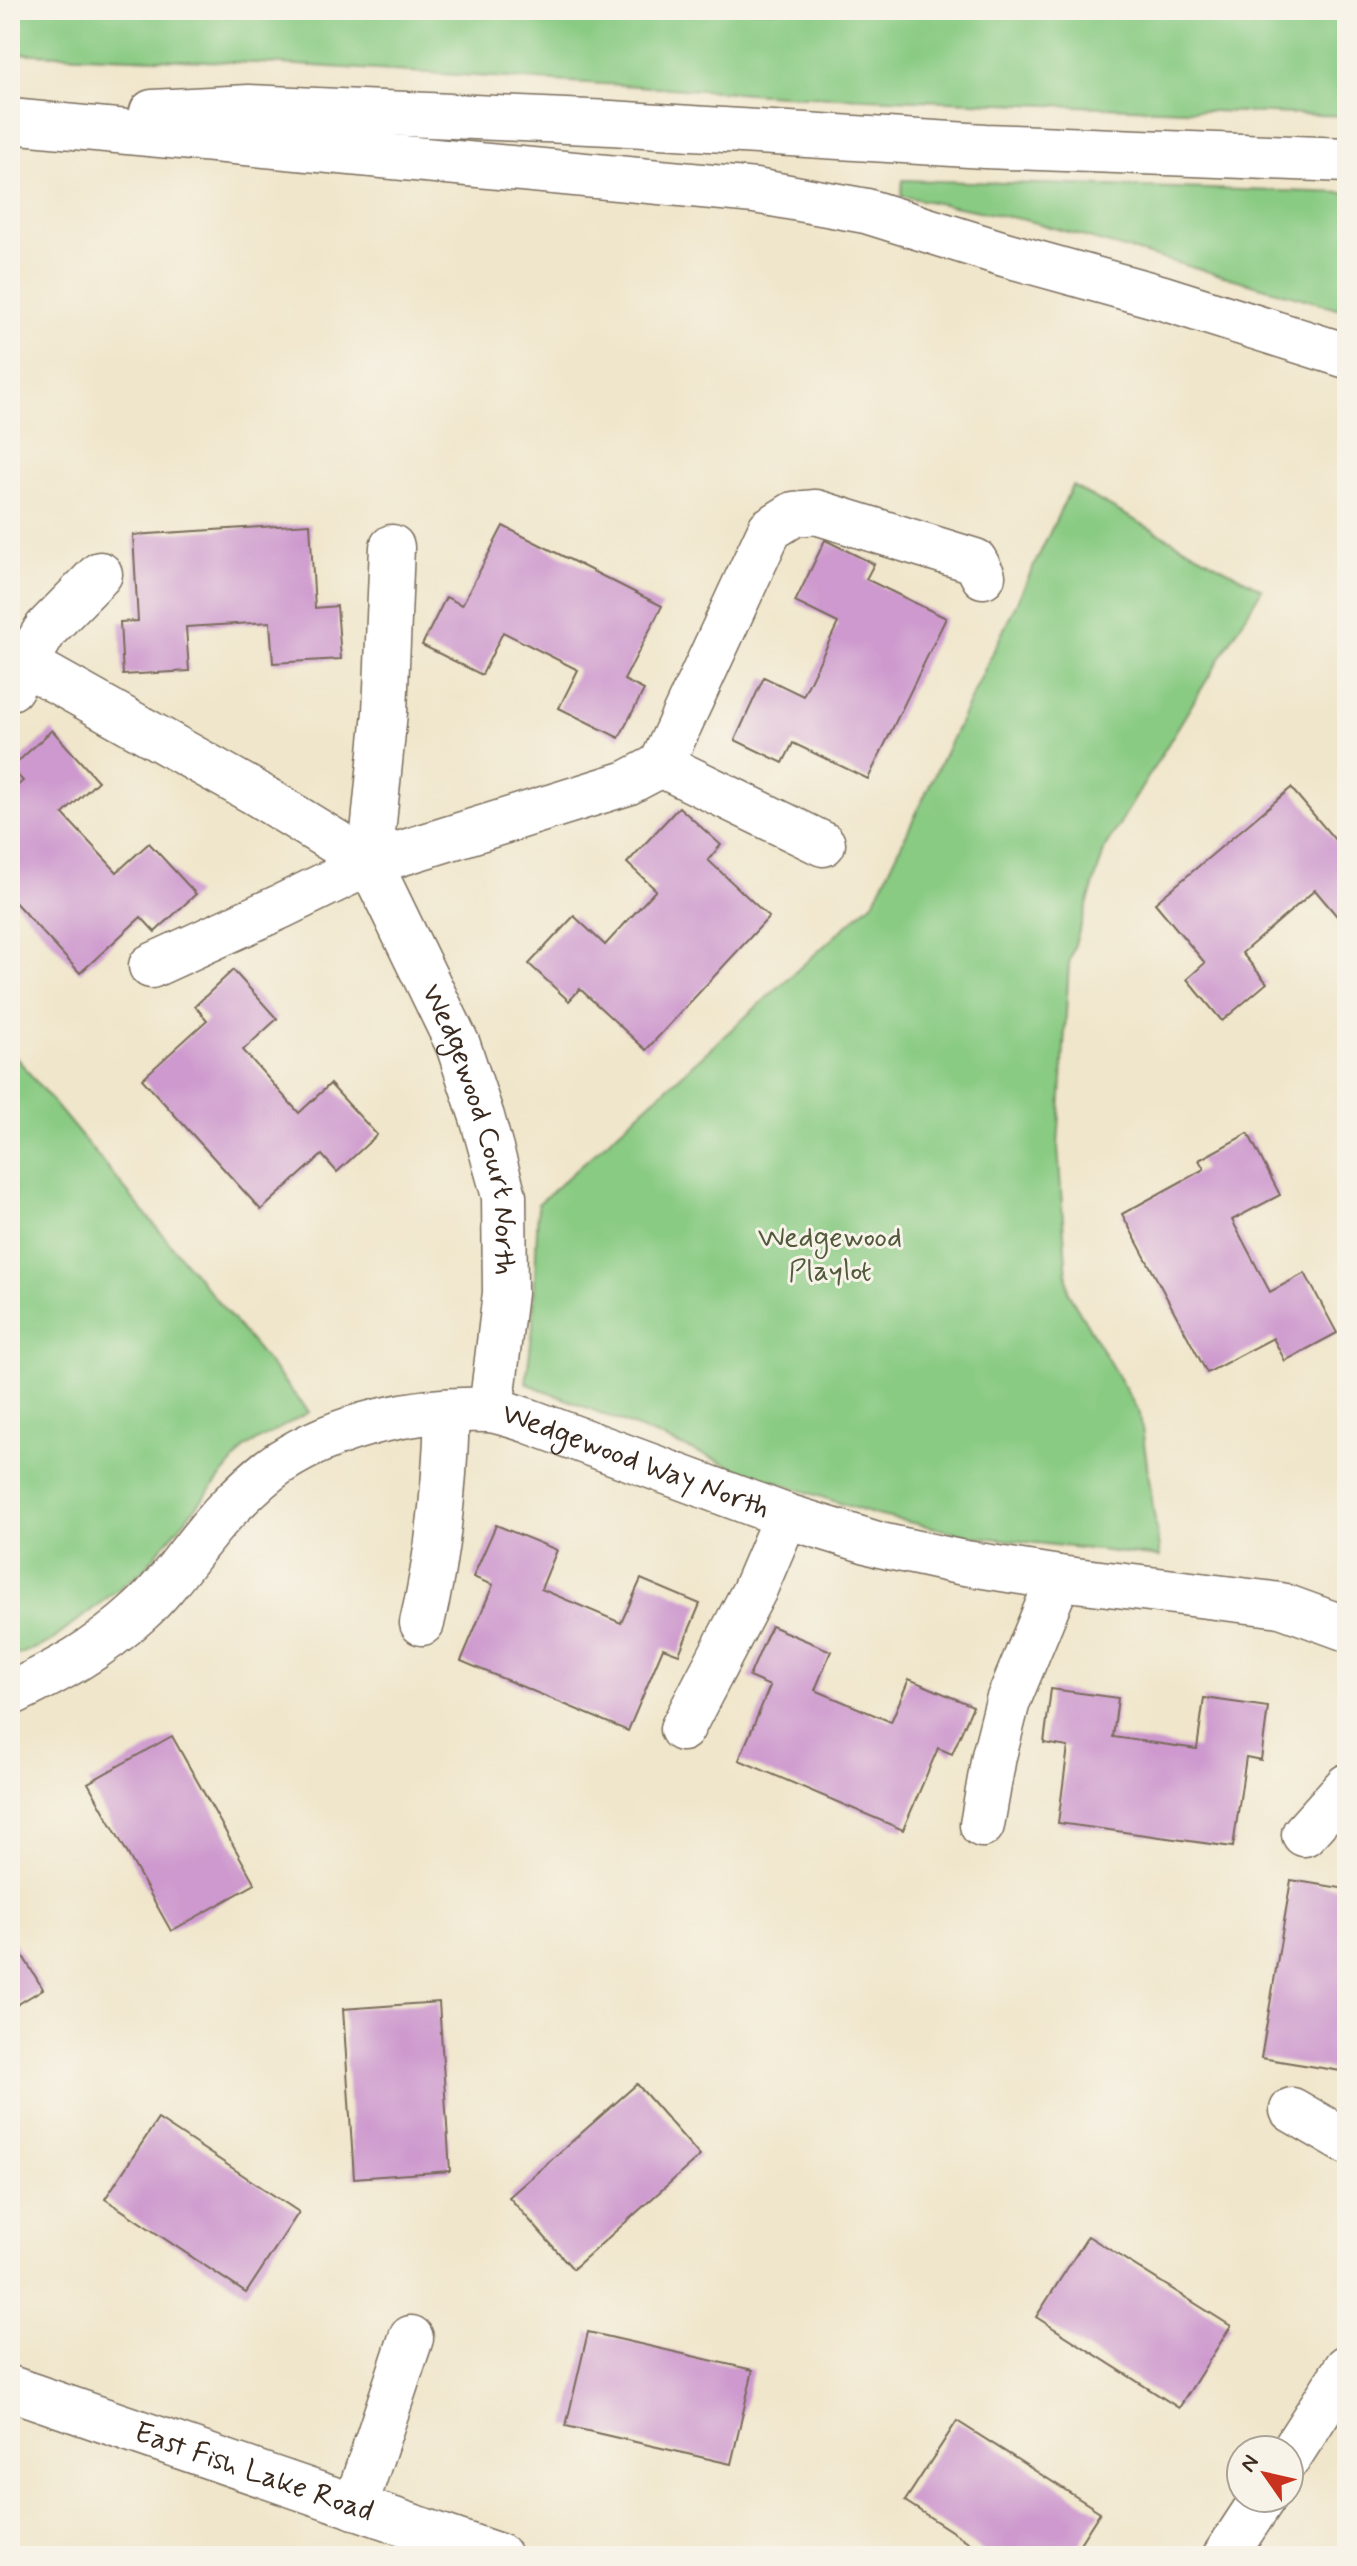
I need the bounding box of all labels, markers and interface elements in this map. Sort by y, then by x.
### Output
street label: Wedgewood Court North [412,978,524,1275]
park label: Wedgewood Playlot [758,1218,902,1291]
street label: Wedgewood Way North [497,1394,775,1528]
street label: East Fish Lake Road [129,2413,379,2531]
north arrow [1225,2434,1305,2514]
text: N [1234,2450,1266,2478]

